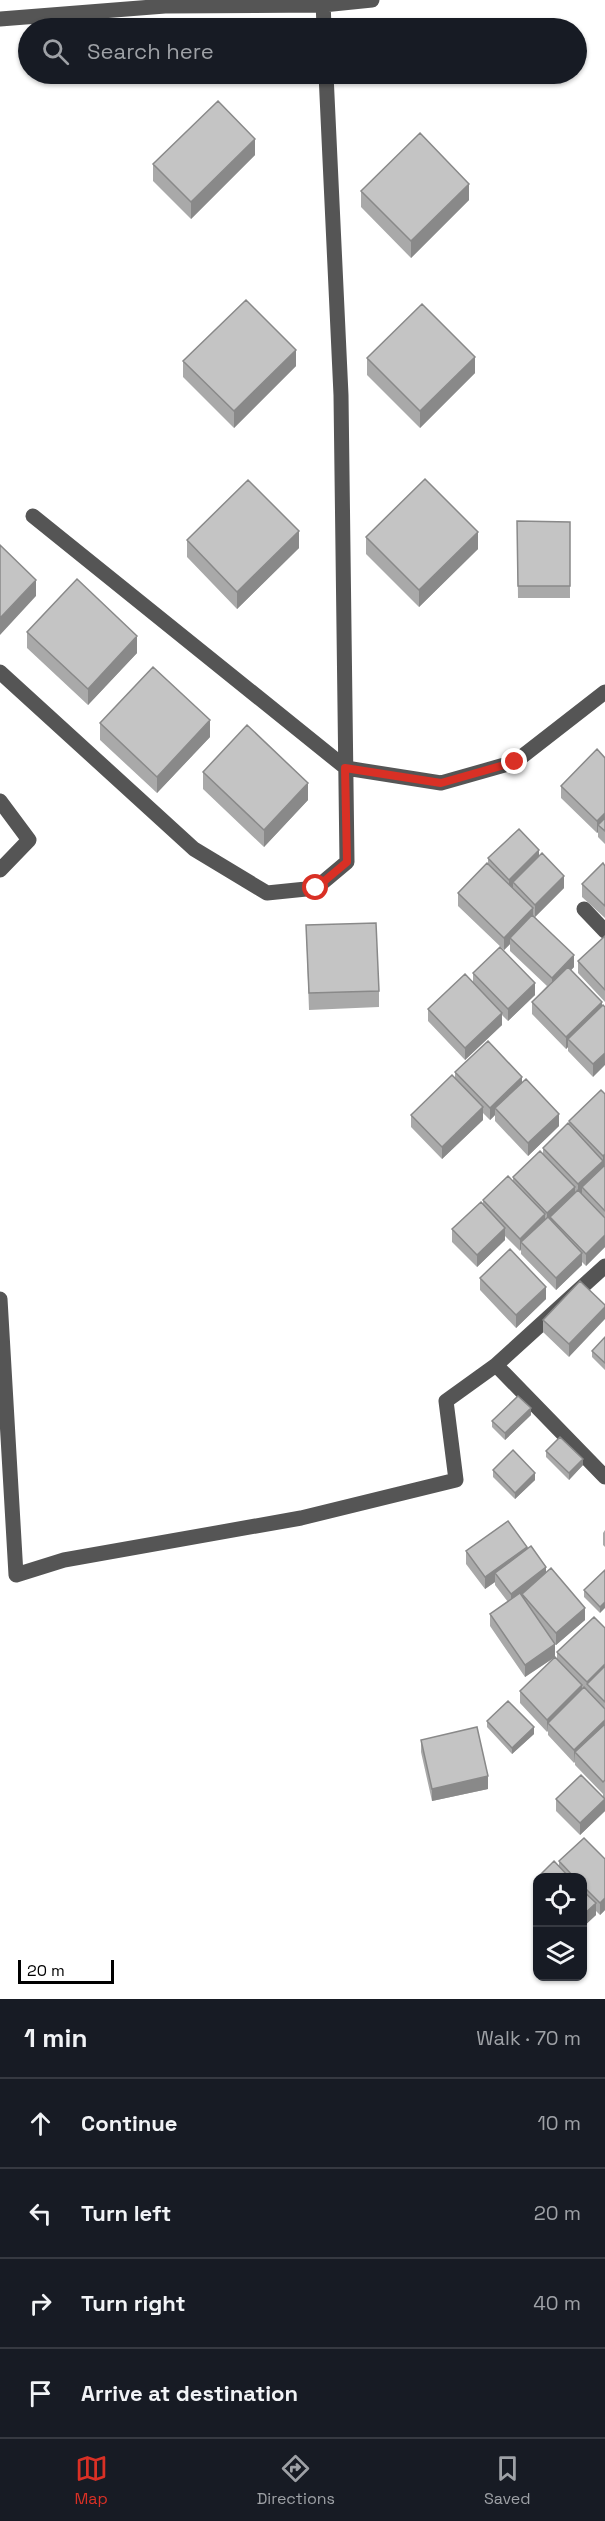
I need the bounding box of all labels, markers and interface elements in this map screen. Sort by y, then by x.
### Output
search box [18,18,587,84]
icon: search [39,35,72,68]
text: Search here [87,37,214,65]
route end [501,748,527,774]
route start [302,874,328,900]
map controls [533,1873,587,1981]
button: locate [533,1873,587,1927]
button: layers [533,1927,587,1981]
scale bar [18,1957,114,1984]
text: 20 m [27,1960,65,1981]
text: 1 min [24,2021,88,2055]
text: Walk · 70 m [476,2025,581,2051]
icon: ahead [24,2107,57,2140]
text: Continue [81,2109,177,2137]
text: 10 m [537,2110,581,2136]
icon: left [24,2197,57,2230]
text: Turn left [81,2199,171,2227]
text: 20 m [534,2200,581,2226]
icon: right [24,2287,57,2320]
text: Turn right [81,2289,186,2317]
text: 40 m [533,2290,581,2316]
icon: arrive [24,2377,57,2410]
text: Arrive at destination [81,2379,298,2407]
tab: Map [74,2452,108,2509]
tab: Directions [257,2452,335,2509]
tab: Saved [484,2452,531,2509]

